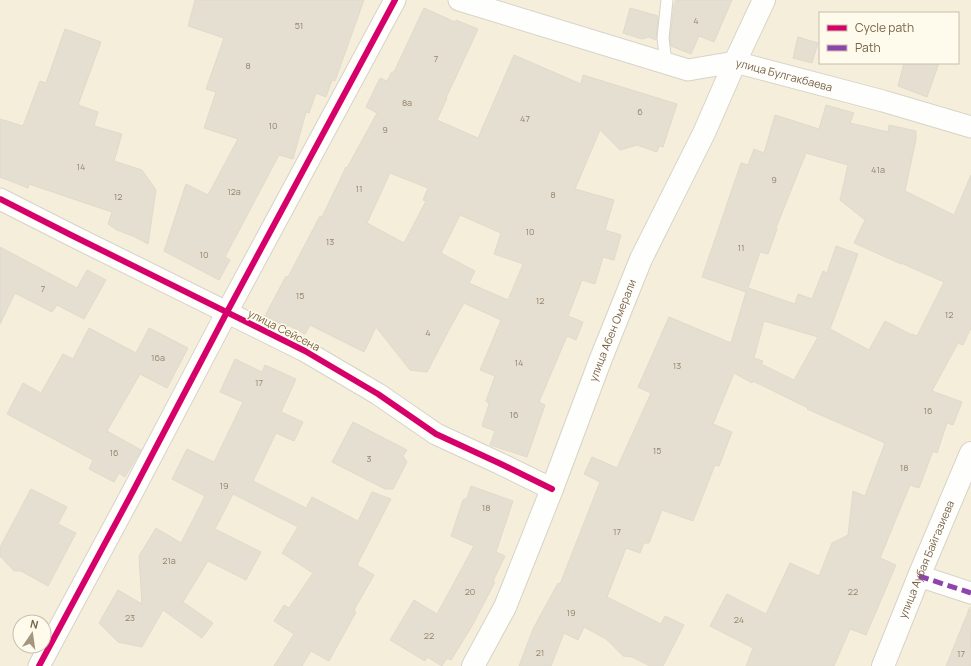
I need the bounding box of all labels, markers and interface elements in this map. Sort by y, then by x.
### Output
legend [819,12,959,64]
house number: 4 [693,14,699,27]
house number: 51 [295,19,303,32]
text: Cycle path [855,19,914,36]
text: Path [855,39,881,56]
house number: 7 [434,52,439,65]
street label: улица Булгакбаева [734,55,834,94]
house number: 8 [245,59,251,72]
house number: 8а [402,96,412,109]
house number: 6 [637,105,643,118]
house number: 47 [520,112,530,125]
house number: 10 [269,119,278,132]
house number: 9 [382,123,388,136]
house number: 14 [77,160,85,173]
house number: 41а [871,163,885,176]
house number: 9 [771,173,777,186]
house number: 11 [355,182,363,195]
house number: 12а [227,185,241,198]
house number: 8 [550,188,556,201]
house number: 12 [114,190,122,203]
house number: 10 [526,225,535,238]
house number: 13 [326,235,334,248]
house number: 11 [737,241,745,254]
house number: 10 [200,248,209,261]
street label: улица Абен Омерали [585,277,639,384]
house number: 7 [41,282,46,295]
house number: 15 [296,289,304,302]
house number: 12 [536,294,544,307]
street label: улица Сейсена [246,305,323,354]
house number: 12 [945,308,953,321]
house number: 4 [425,326,431,339]
house number: 16а [151,351,165,364]
house number: 14 [515,356,523,369]
house number: 13 [673,359,681,372]
house number: 17 [255,376,263,389]
house number: 16 [923,404,933,417]
house number: 16 [509,408,519,421]
house number: 15 [653,444,661,457]
house number: 16 [109,446,119,459]
house number: 3 [367,452,372,465]
house number: 18 [900,461,908,474]
house number: 19 [219,479,229,492]
street label: улица Аубая Байгазиева [895,498,957,621]
house number: 18 [482,501,490,514]
house number: 17 [613,525,621,538]
house number: 21а [162,554,176,567]
house number: 20 [465,585,475,598]
house number: 22 [848,585,858,598]
house number: 19 [566,606,576,619]
house number: 23 [125,611,135,624]
house number: 24 [734,613,744,626]
north arrow [12,614,52,654]
text: N [29,616,40,632]
house number: 22 [424,629,434,642]
house number: 21 [536,646,544,659]
house number: 17 [957,647,965,660]

